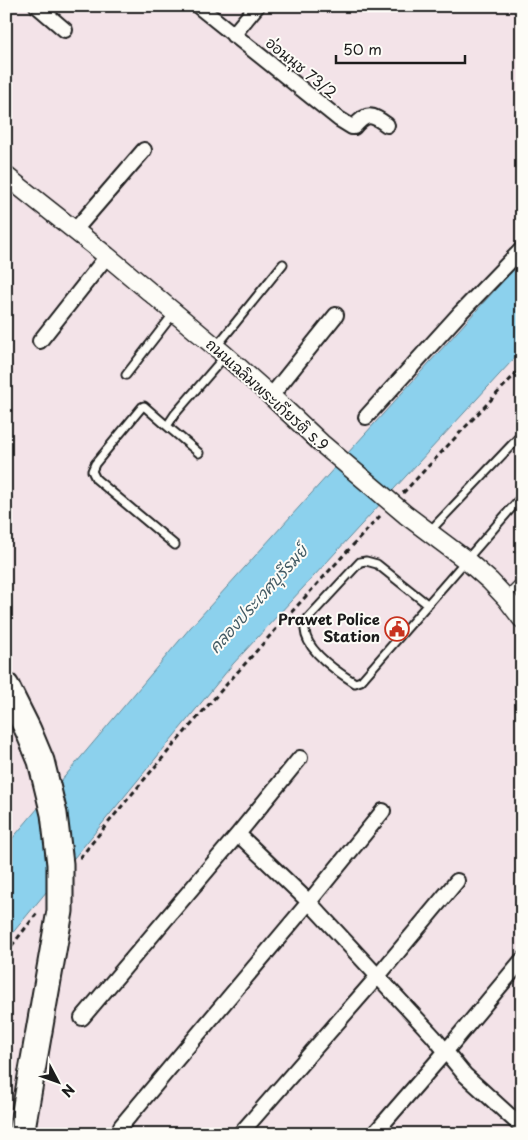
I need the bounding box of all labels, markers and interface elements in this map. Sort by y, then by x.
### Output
street label: อ่อนนุช 73/2 [261,31,343,104]
scale bar [336,32,464,64]
text: 50 m [343,37,382,60]
street label: ถนนเฉลิมพระเกียรติ ร.9 [202,332,335,455]
water label: คลองประเวศบุรีรมย์ [202,536,316,659]
place label: Prawet Police Station [278,607,380,647]
public building icon: Prawet Police Station [384,616,410,642]
north arrow [32,1058,82,1108]
text: N [57,1080,80,1102]

